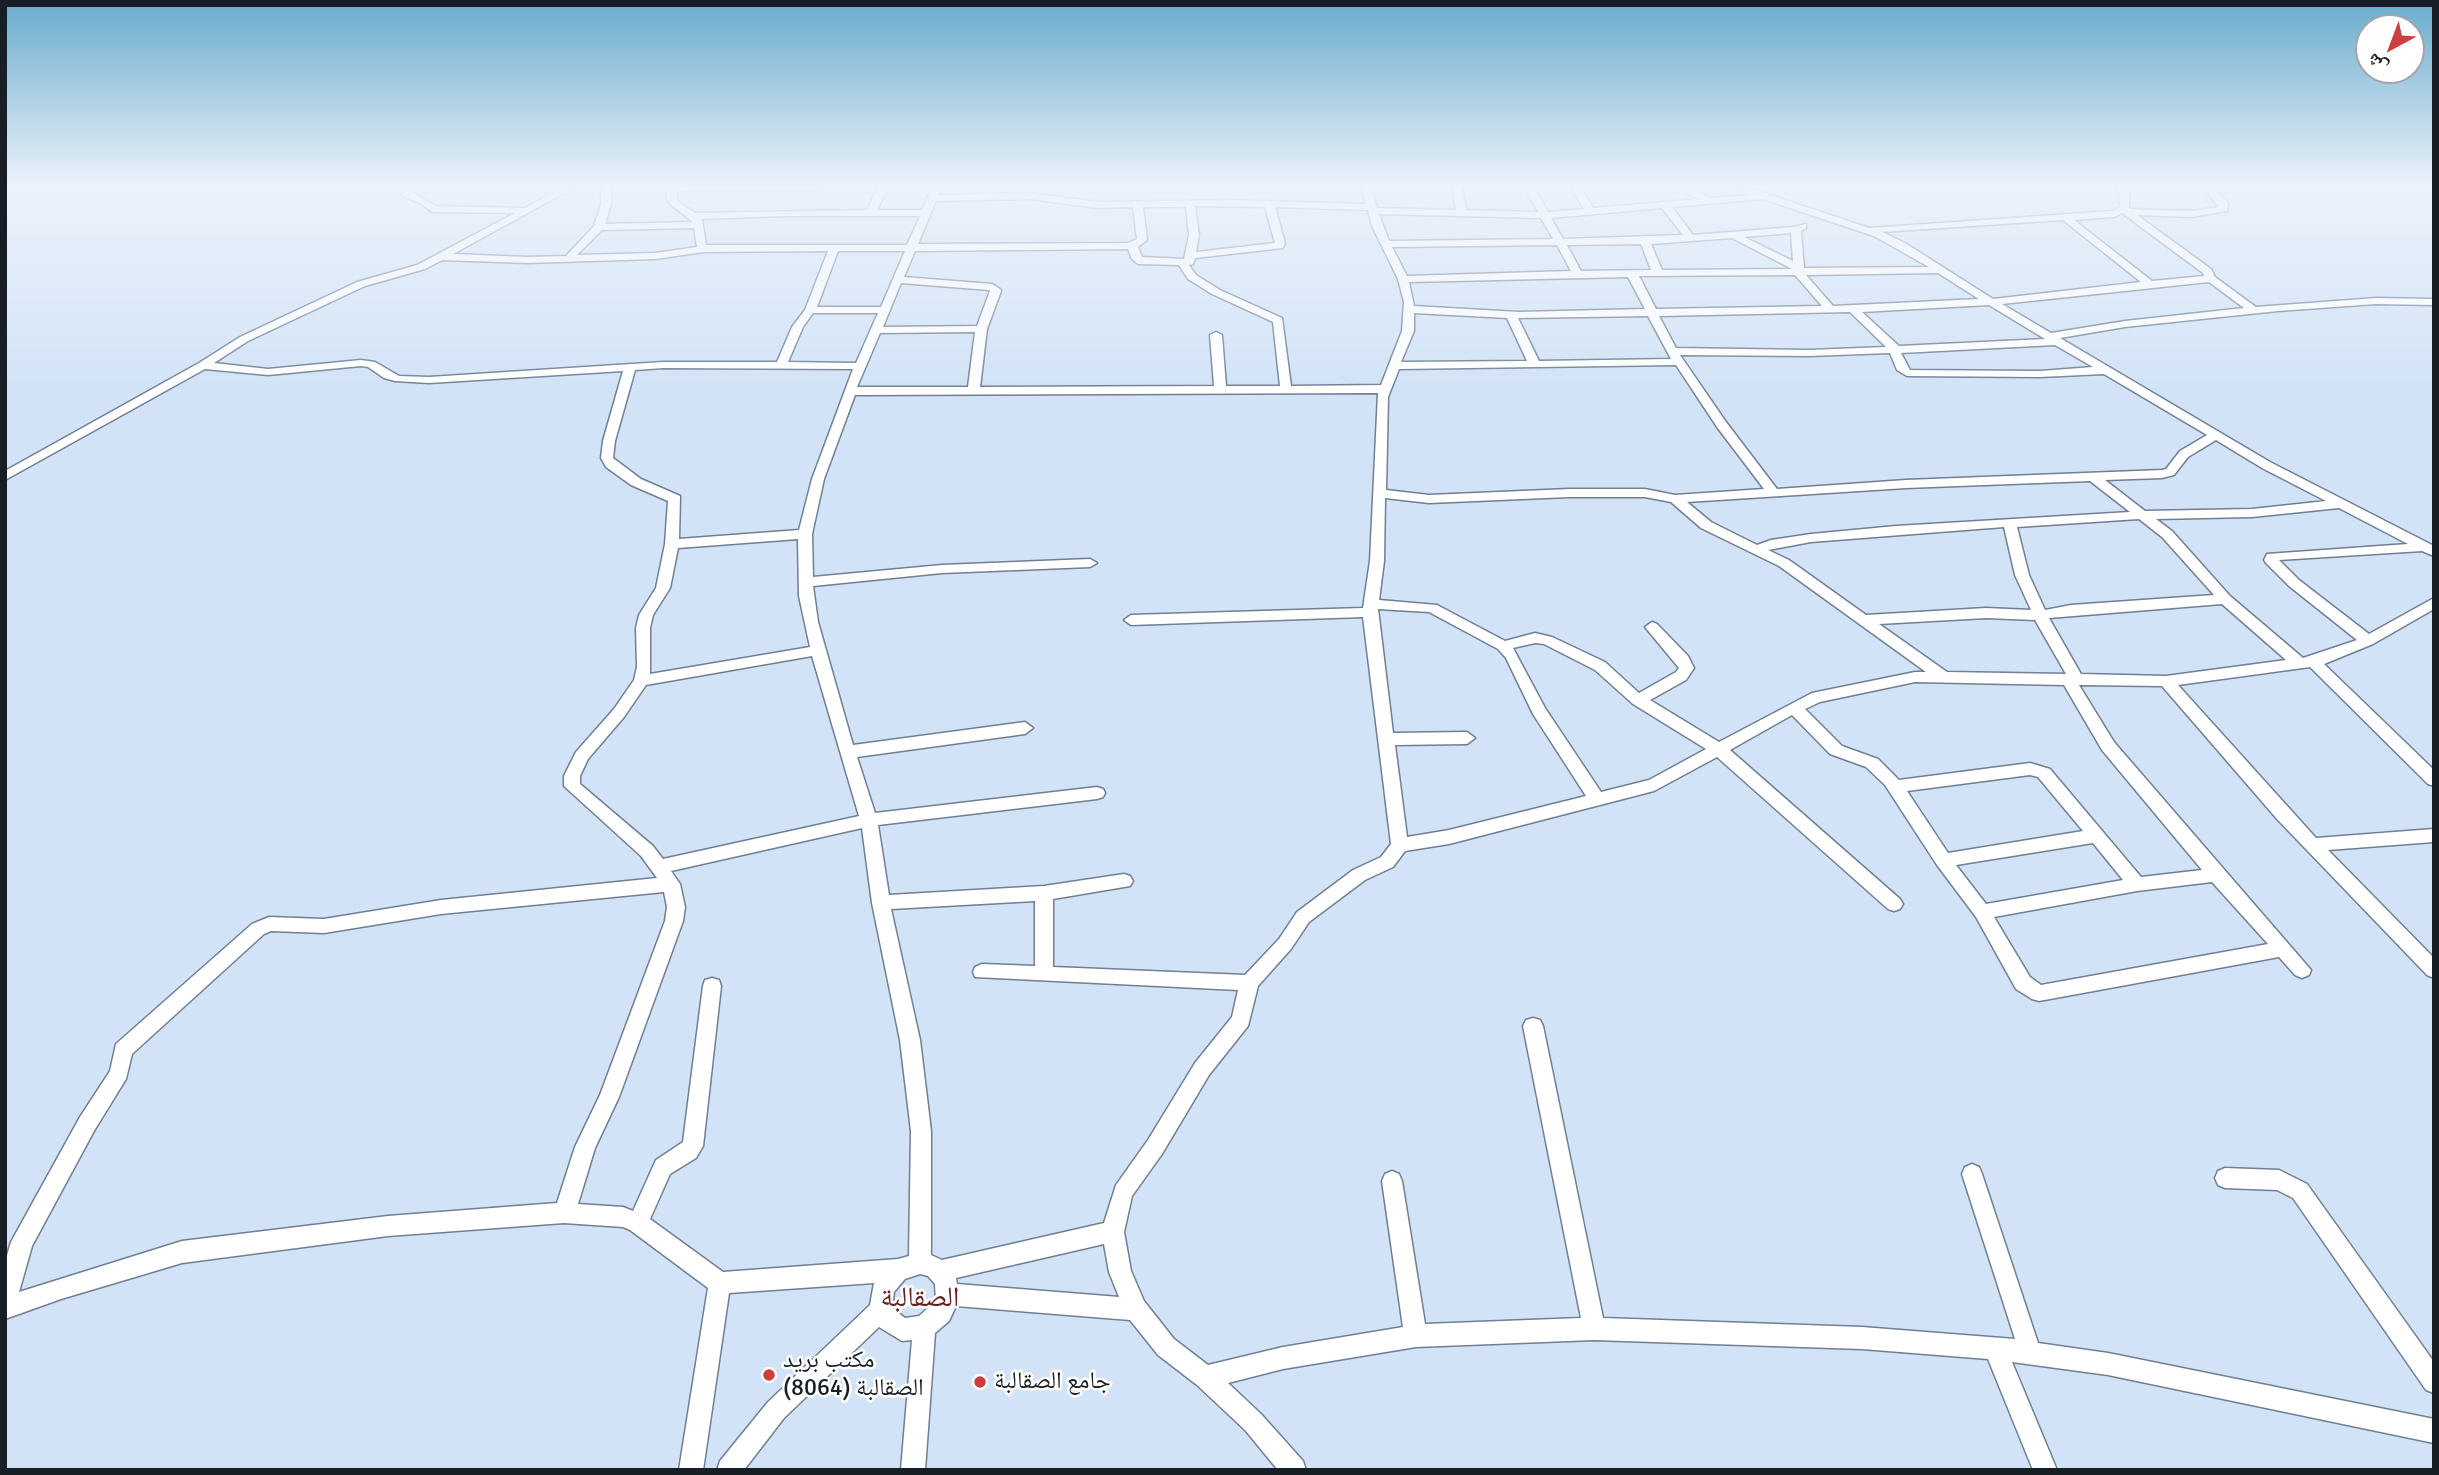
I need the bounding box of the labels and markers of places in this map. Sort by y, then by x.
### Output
place label: مكتب بريد الصقالبة (8064) [783,1347,924,1403]
marker: مكتب بريد الصقالبة (8064) [761,1367,777,1383]
place label: جامع الصقالبة [994,1368,1111,1396]
marker: جامع الصقالبة [972,1374,988,1390]

